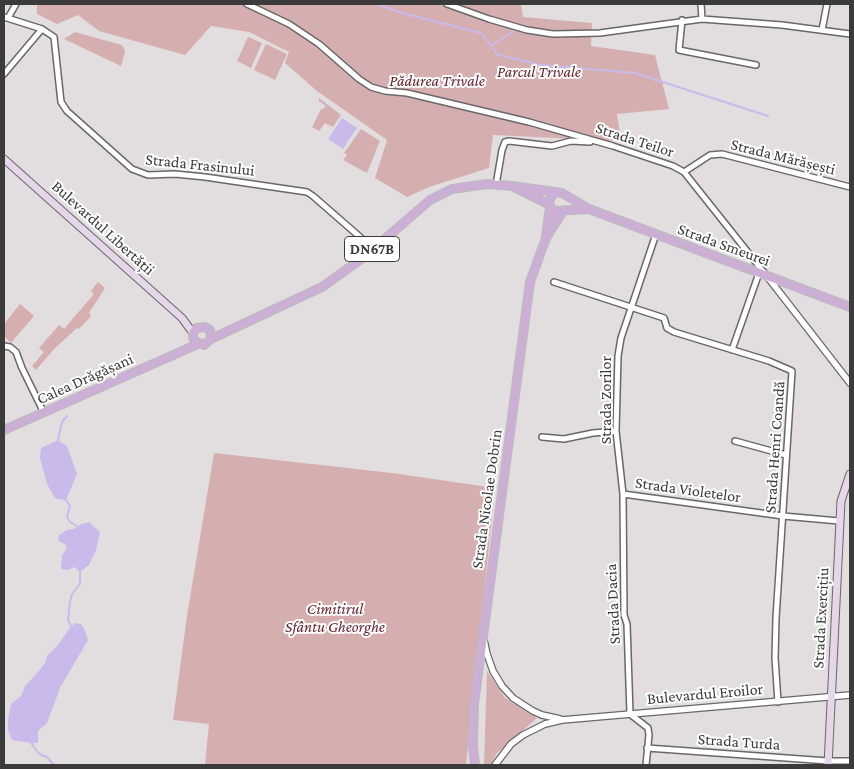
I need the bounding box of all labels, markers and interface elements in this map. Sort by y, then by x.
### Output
park label: Parcul Trivale [497,62,581,82]
park label: Pădurea Trivale [389,71,485,91]
street label: Strada Teilor [593,118,677,162]
street label: Strada Mărășești [729,135,837,179]
street label: Strada Frasinului [145,150,255,180]
street label: Bulevardul Libertății [48,177,158,279]
street label: Strada Smeurei [675,219,773,271]
road number: DN67B [344,236,400,262]
street label: Calea Drăgășani [34,349,136,409]
street label: Strada Zorilor [596,356,616,444]
street label: Strada Henri Coandă [761,380,789,514]
street label: Strada Nicolae Dobrin [468,428,506,570]
street label: Strada Violetelor [634,473,742,507]
street label: Strada Dacia [601,563,625,645]
street label: Strada Exercițiu [809,567,833,669]
park label: Cimitirul Sfântu Gheorghe [285,599,385,637]
street label: Bulevardul Eroilor [646,679,764,709]
street label: Strada Turda [697,730,781,754]

